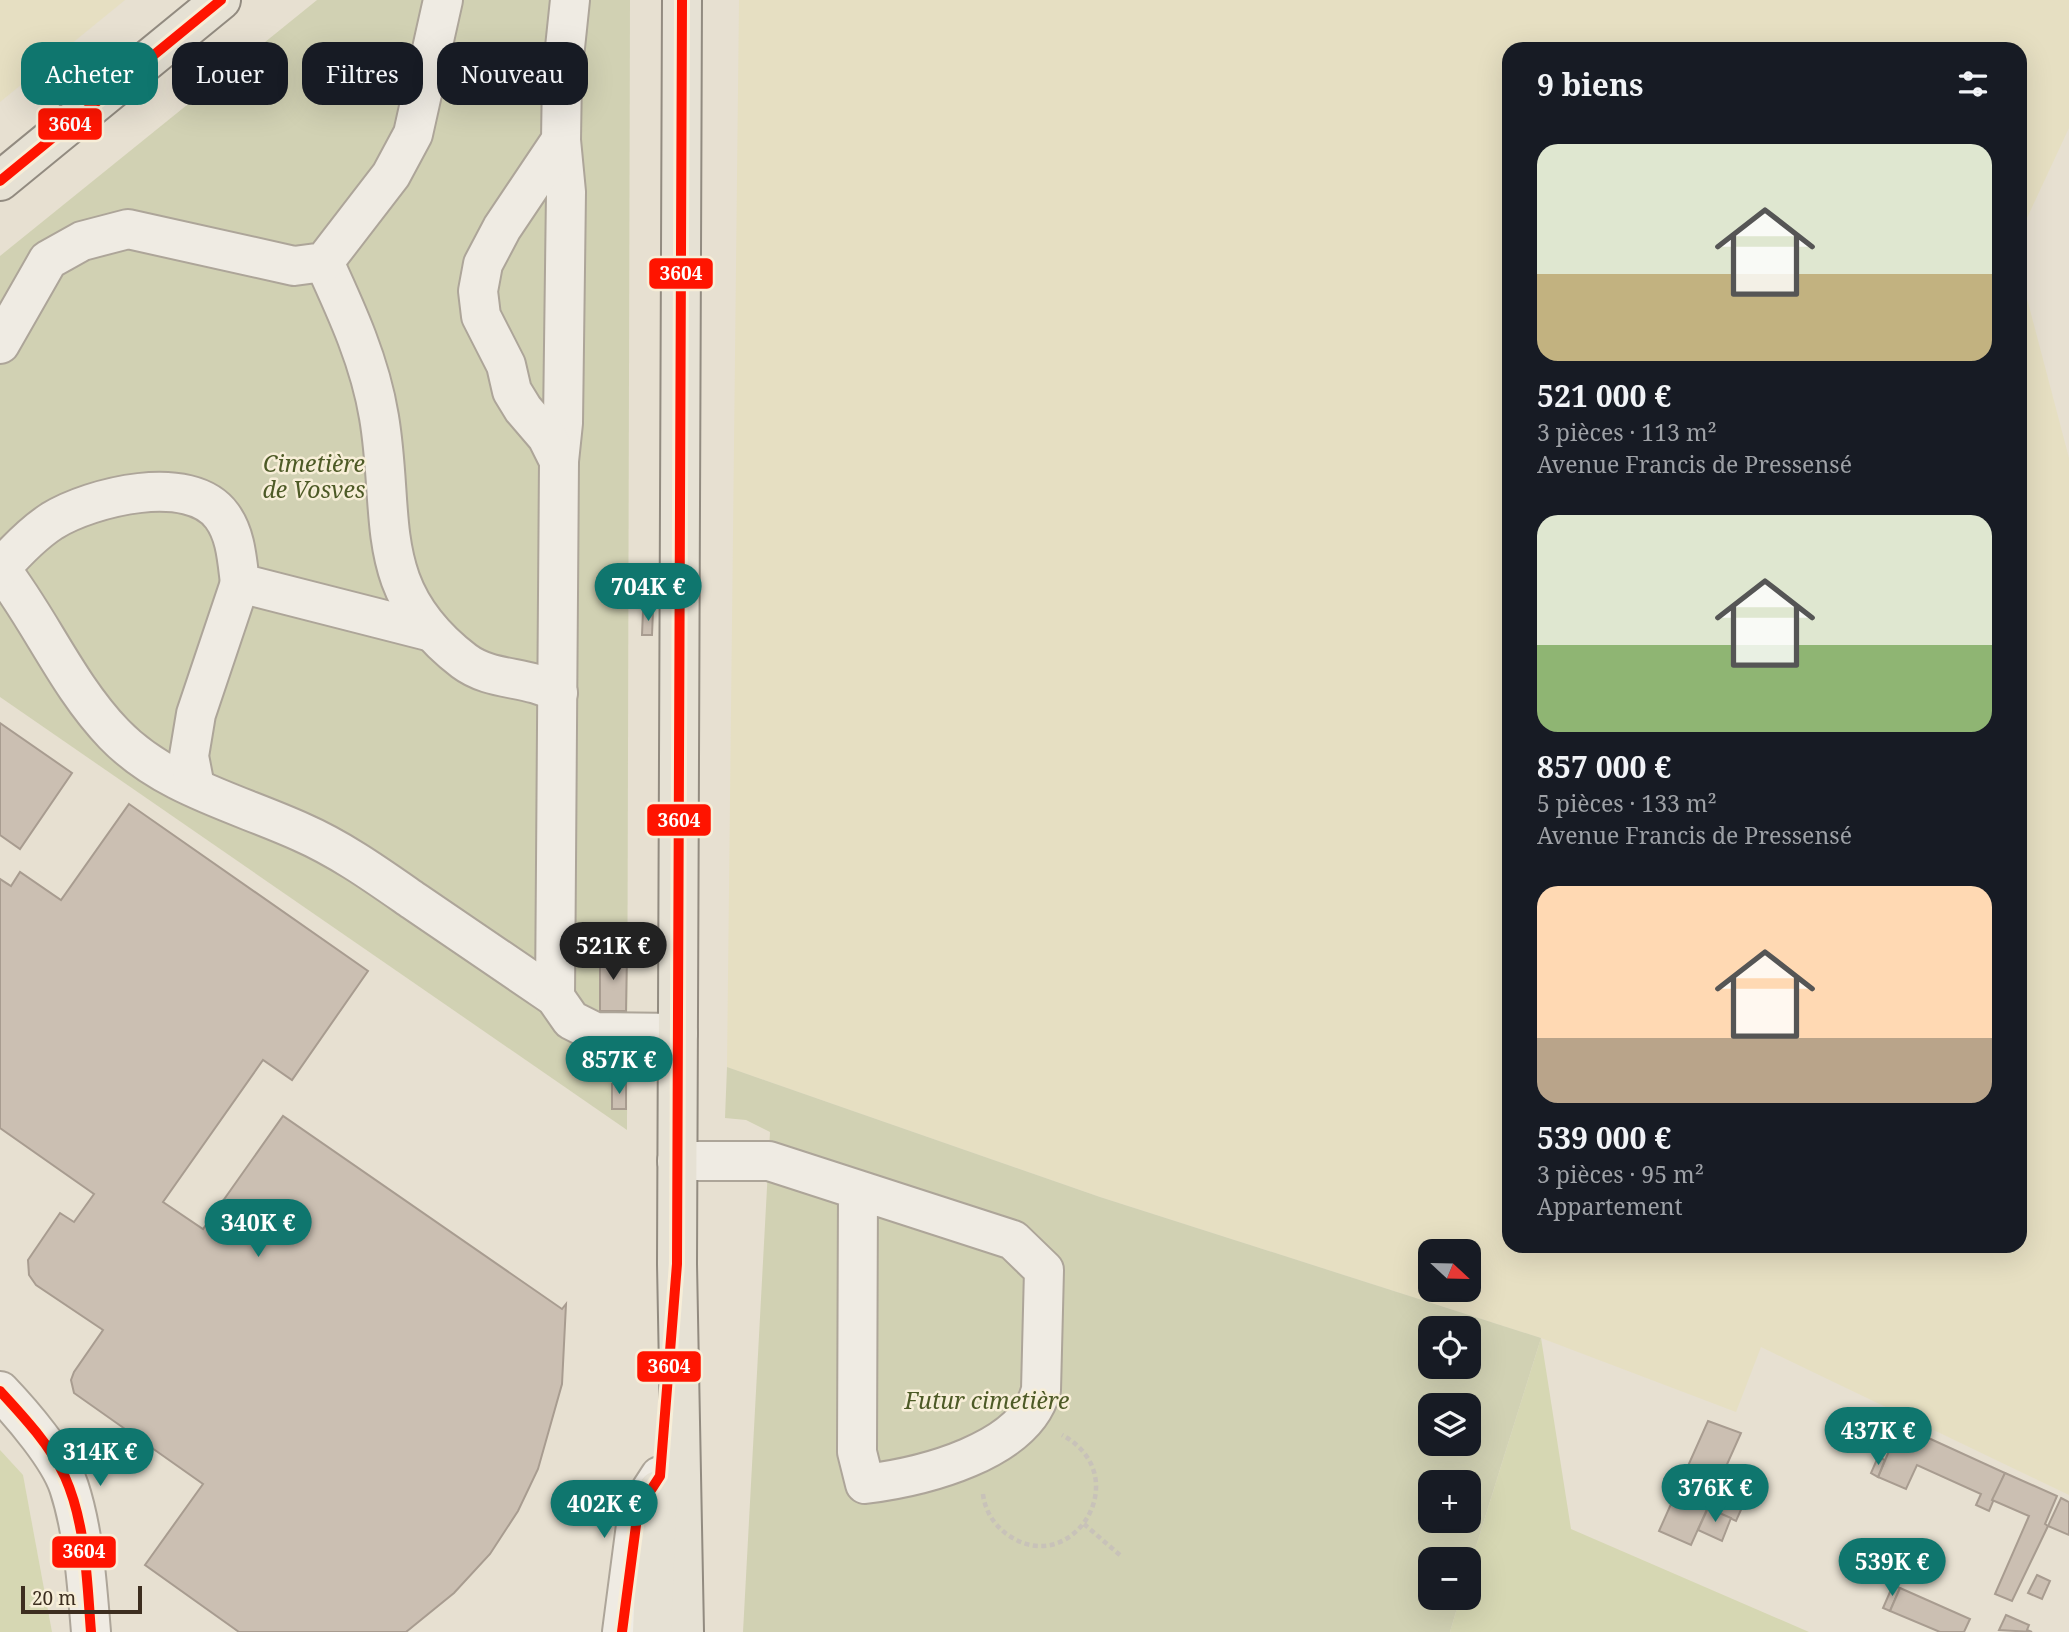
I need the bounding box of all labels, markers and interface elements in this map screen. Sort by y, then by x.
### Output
chip: Acheter [21,42,158,105]
chip: Louer [172,42,288,105]
chip: Filtres [302,42,423,105]
chip: Nouveau [437,42,588,105]
text: 9 biens [1537,64,1643,105]
icon: filters [1954,65,1992,103]
line badge: 3604 [37,107,103,141]
text: 3604 [49,111,92,137]
icon: home [1702,189,1828,315]
line badge: 3604 [648,257,714,290]
text: 3604 [660,260,703,286]
text: 521 000 € [1537,375,1671,416]
text: 3 pièces · 113 m² [1537,416,1717,448]
park label: Cimetière de Vosves [262,447,366,505]
text: Avenue Francis de Pressensé [1537,448,1852,480]
icon: home [1702,560,1828,686]
pin: 704K € [591,564,705,623]
text: 704K € [611,570,685,602]
text: 857 000 € [1537,746,1671,787]
text: 5 pièces · 133 m² [1537,787,1717,819]
line badge: 3604 [646,803,712,837]
text: 3604 [658,807,701,833]
text: Avenue Francis de Pressensé [1537,819,1852,851]
pin: 521K € [556,922,670,982]
text: 521K € [576,929,650,961]
icon: home [1702,931,1828,1057]
pin: 857K € [562,1036,676,1096]
text: 857K € [582,1043,656,1075]
text: 539 000 € [1537,1117,1671,1158]
text: 3 pièces · 95 m² [1537,1158,1704,1190]
text: Appartement [1537,1190,1683,1222]
pin: 340K € [201,1200,315,1259]
text: 340K € [221,1206,295,1238]
north arrow [1418,1239,1480,1302]
map controls [1418,1239,1481,1610]
button: locate [1418,1316,1481,1379]
line badge: 3604 [636,1350,702,1383]
text: 3604 [648,1353,691,1379]
park label: Futur cimetière [904,1384,1069,1416]
button: layers [1418,1393,1481,1456]
pin: 437K € [1821,1408,1935,1467]
text: 437K € [1841,1414,1915,1446]
pin: 314K € [43,1428,157,1488]
text: 314K € [63,1435,137,1467]
pin: 376K € [1658,1464,1772,1524]
button: + [1418,1470,1481,1533]
text: 376K € [1678,1471,1752,1503]
pin: 402K € [547,1480,661,1540]
text: 402K € [567,1487,641,1519]
line badge: 3604 [51,1535,117,1569]
text: 3604 [63,1538,106,1564]
pin: 539K € [1835,1538,1949,1598]
text: 539K € [1855,1545,1929,1577]
button: − [1418,1547,1481,1610]
scale bar [21,1583,142,1615]
text: 20 m [32,1585,76,1611]

